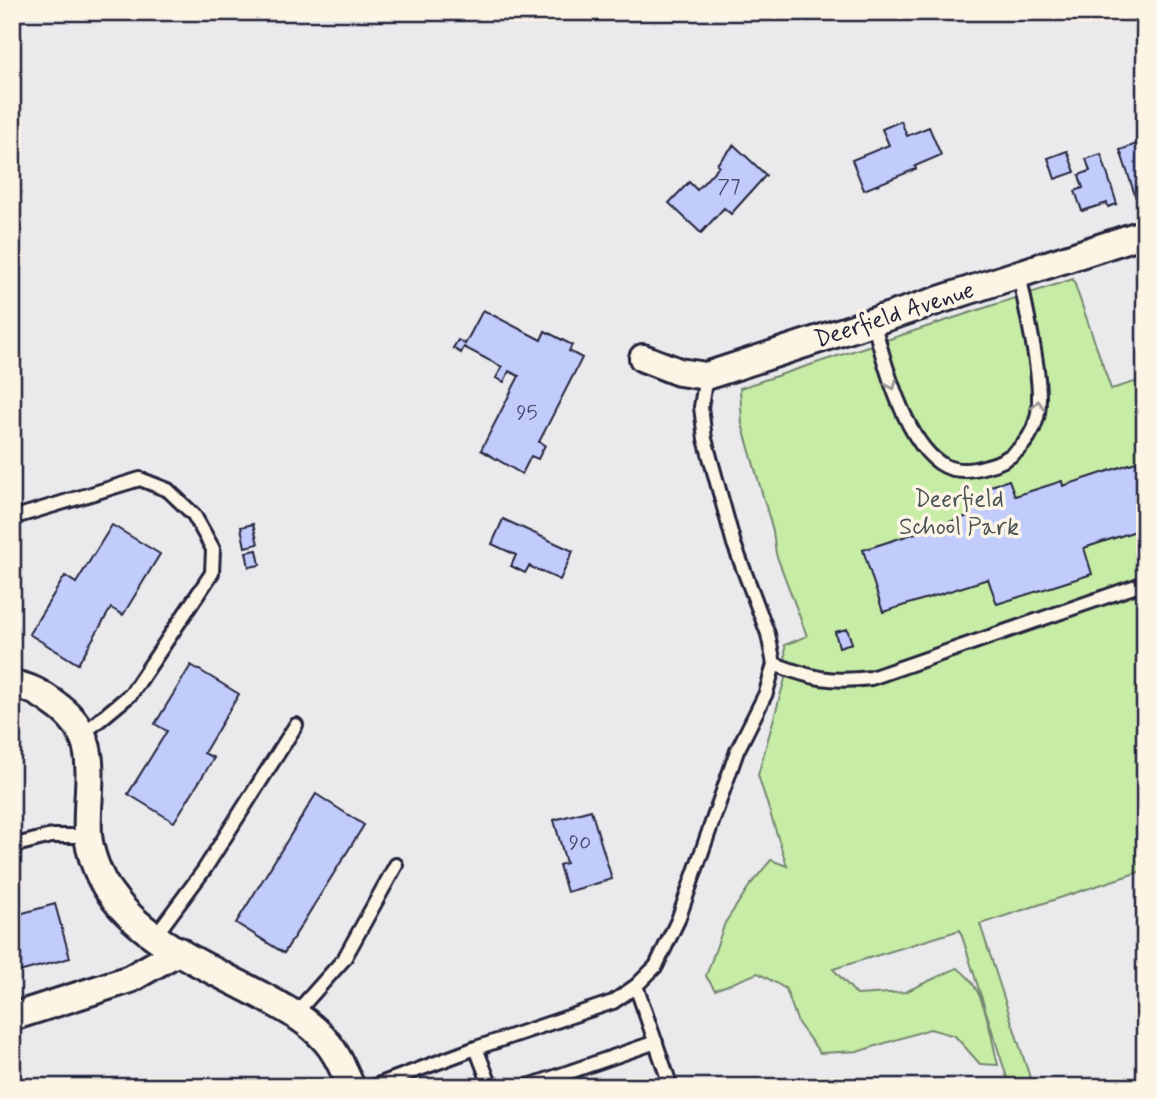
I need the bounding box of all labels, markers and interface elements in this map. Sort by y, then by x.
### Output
house number: 77 [717,173,741,201]
street label: Deerfield Avenue [811,275,978,356]
one-way arrow [884,379,898,391]
house number: 95 [516,399,538,427]
one-way arrow [1030,399,1045,410]
park label: Deerfield School Park [899,484,1019,543]
house number: 90 [569,829,591,857]

